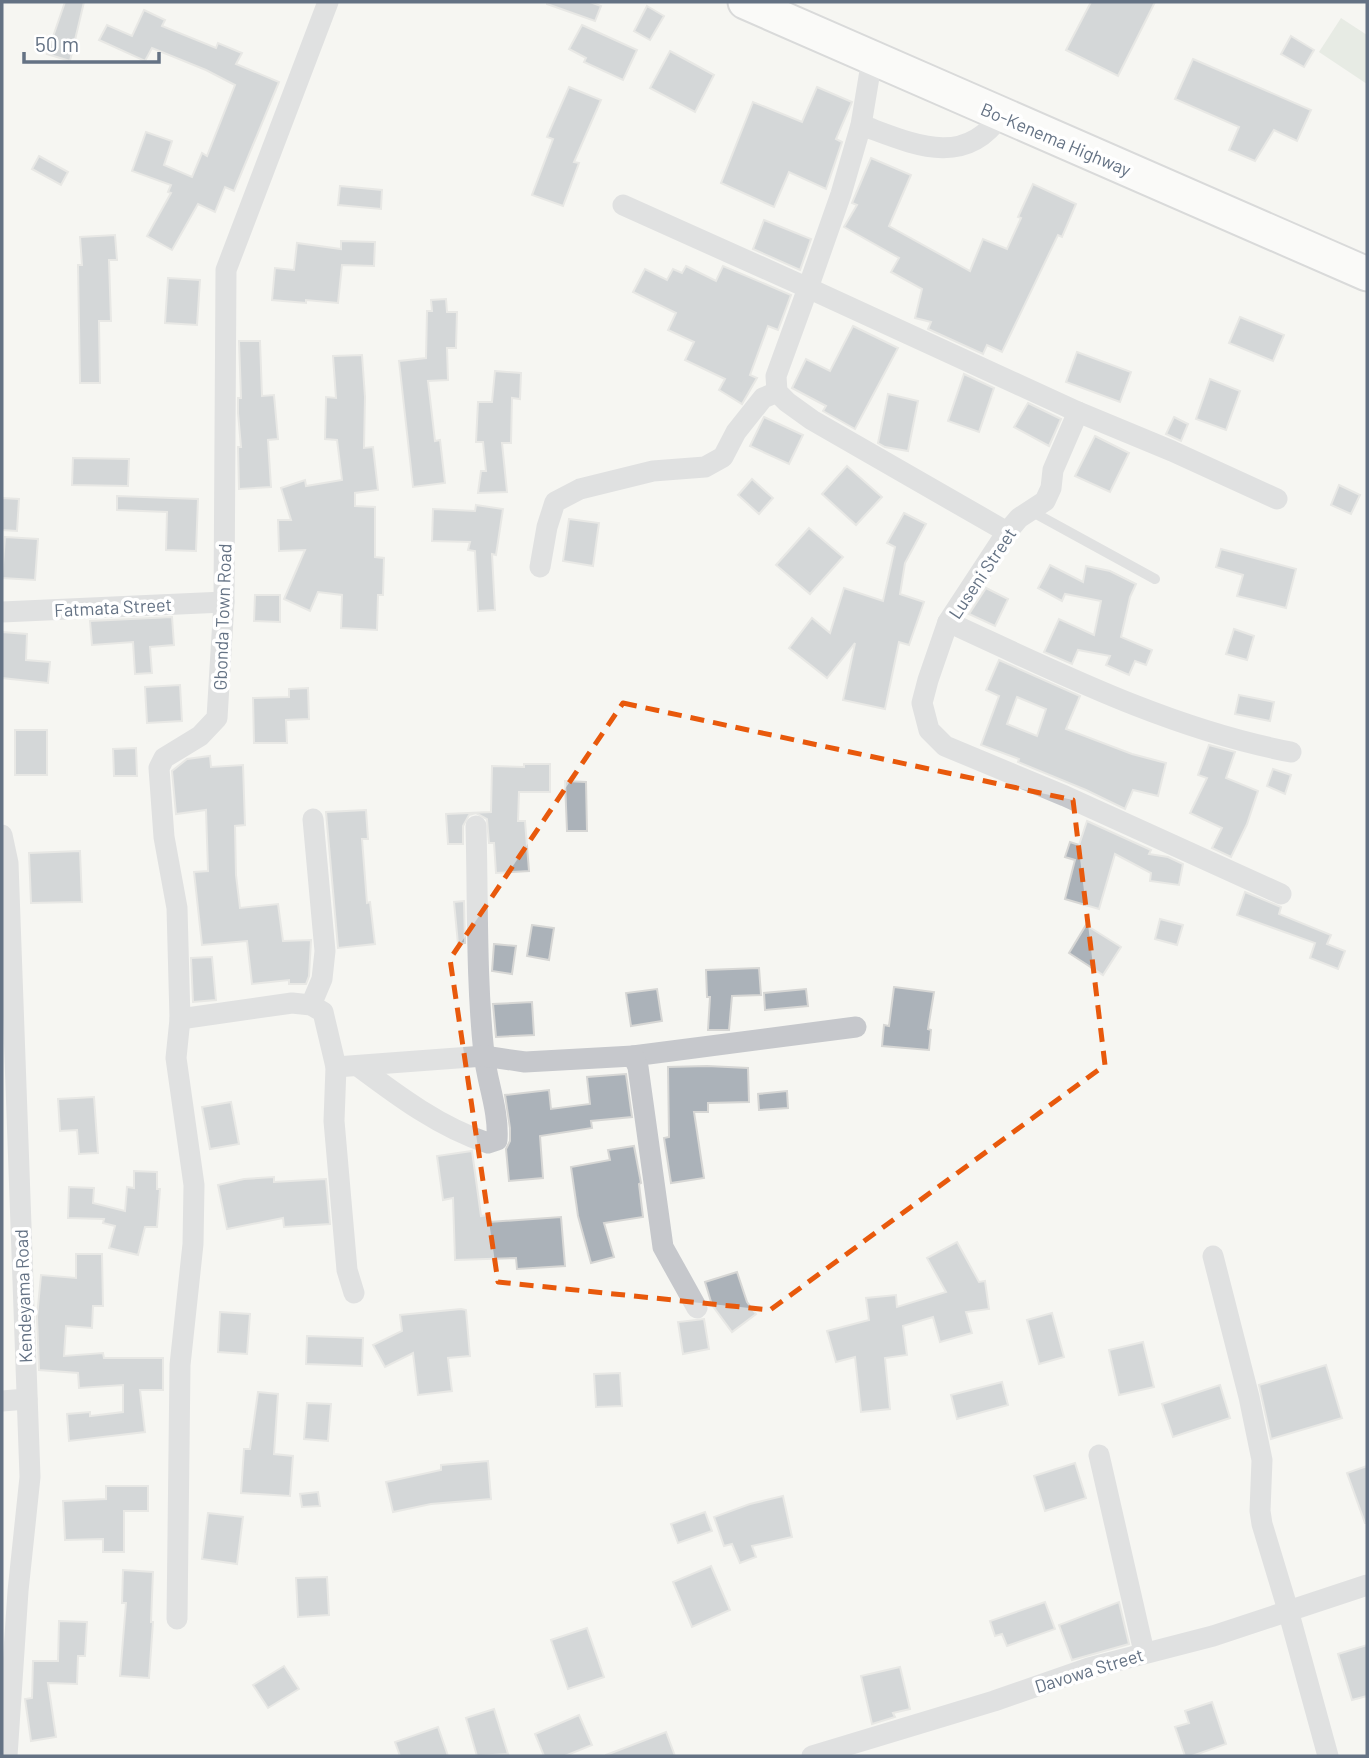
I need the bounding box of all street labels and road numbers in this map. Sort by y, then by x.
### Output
street label: Bo-Kenema Highway [978,97,1134,181]
street label: Luseni Street [943,523,1021,623]
street label: Gbonda Town Road [208,543,236,691]
street label: Fatmata Street [54,593,172,621]
street label: Kendeyama Road [10,1229,36,1363]
street label: Davowa Street [1032,1643,1146,1697]

